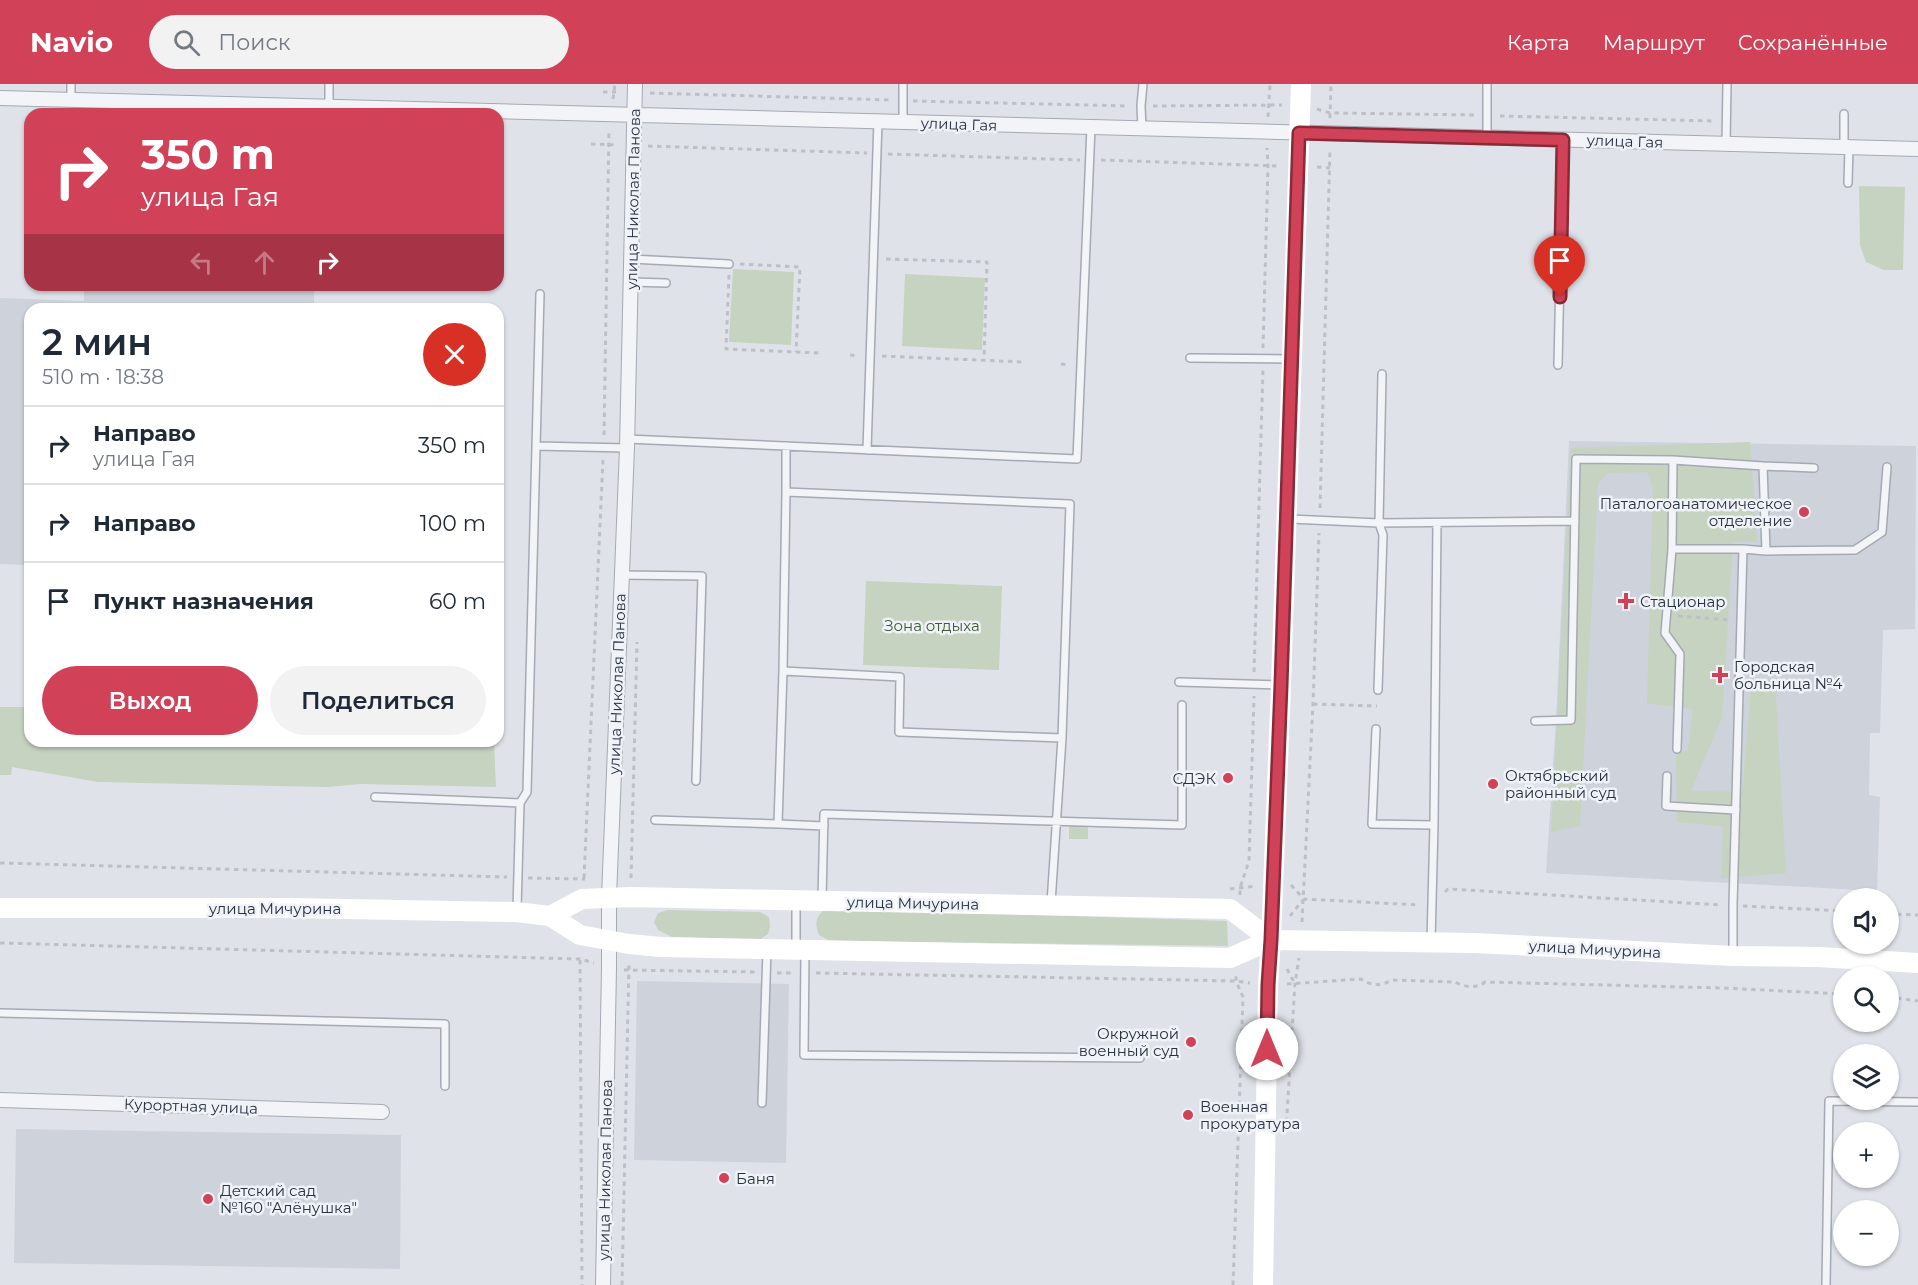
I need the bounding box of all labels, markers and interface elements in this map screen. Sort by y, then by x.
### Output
search box [149,15,569,69]
text: Navio [30,25,113,59]
icon: search [170,26,203,59]
text: Поиск [218,29,291,56]
text: Карта [1507,30,1570,55]
text: Маршрут [1603,30,1705,55]
text: Сохранённые [1738,30,1888,55]
street label: улица Николая Панова [622,108,644,291]
street label: улица Гая [919,113,998,135]
text: 350 m [141,128,275,180]
street label: улица Гая [1585,130,1664,152]
icon: right [42,132,120,210]
text: улица Гая [141,180,279,213]
pin [1534,235,1585,297]
icon: arrive [1543,244,1576,277]
icon: left [185,246,218,279]
icon: ahead [248,246,281,279]
icon: right [311,246,344,279]
text: 2 мин [42,320,152,364]
button: close [423,323,486,386]
text: 510 m · 18:38 [42,365,164,389]
text: Направо [93,420,196,447]
icon: right [42,429,75,462]
text: 350 m [418,432,486,459]
text: улица Гая [93,447,195,471]
place label: Паталогоанатомическое отделение [1600,494,1792,530]
marker: Паталогоанатомическое отделение [1797,505,1811,519]
icon: right [42,507,75,540]
text: Направо [93,510,196,537]
text: 100 m [420,510,486,537]
icon: arrive [42,585,75,618]
text: Пункт назначения [93,588,314,615]
text: 60 m [429,588,486,615]
marker: Стационар [1617,592,1635,610]
place label: Стационар [1640,592,1726,611]
street label: улица Николая Панова [604,593,630,776]
park label: Зона отдыха [884,616,980,635]
place label: Городская больница №4 [1734,657,1842,693]
button: Выход [42,666,258,735]
button: Поделиться [270,666,486,735]
marker: Городская больница №4 [1711,666,1729,684]
place label: Октябрьский районный суд [1505,766,1616,802]
place label: СДЭК [1173,769,1216,788]
marker: СДЭК [1221,771,1235,785]
marker: Октябрьский районный суд [1486,777,1500,791]
map controls [1833,888,1899,1266]
button: sound [1833,888,1899,954]
street label: улица Мичурина [846,892,979,914]
street label: улица Мичурина [208,899,341,918]
street label: улица Мичурина [1527,936,1662,962]
button: search [1833,966,1899,1032]
position arrow [1235,1017,1299,1081]
place label: Окружной военный суд [1079,1024,1179,1060]
marker: Окружной военный суд [1184,1035,1198,1049]
button: layers [1833,1044,1899,1110]
street label: улица Николая Панова [594,1079,616,1262]
street label: Курортная улица [124,1094,258,1118]
place label: Военная прокуратура [1200,1097,1300,1133]
marker: Военная прокуратура [1181,1108,1195,1122]
button: + [1833,1122,1899,1188]
place label: Баня [736,1169,775,1188]
marker: Баня [717,1171,731,1185]
place label: Детский сад №160 "Алёнушка" [220,1181,357,1217]
marker: Детский сад №160 "Алёнушка" [201,1192,215,1206]
button: − [1833,1200,1899,1266]

